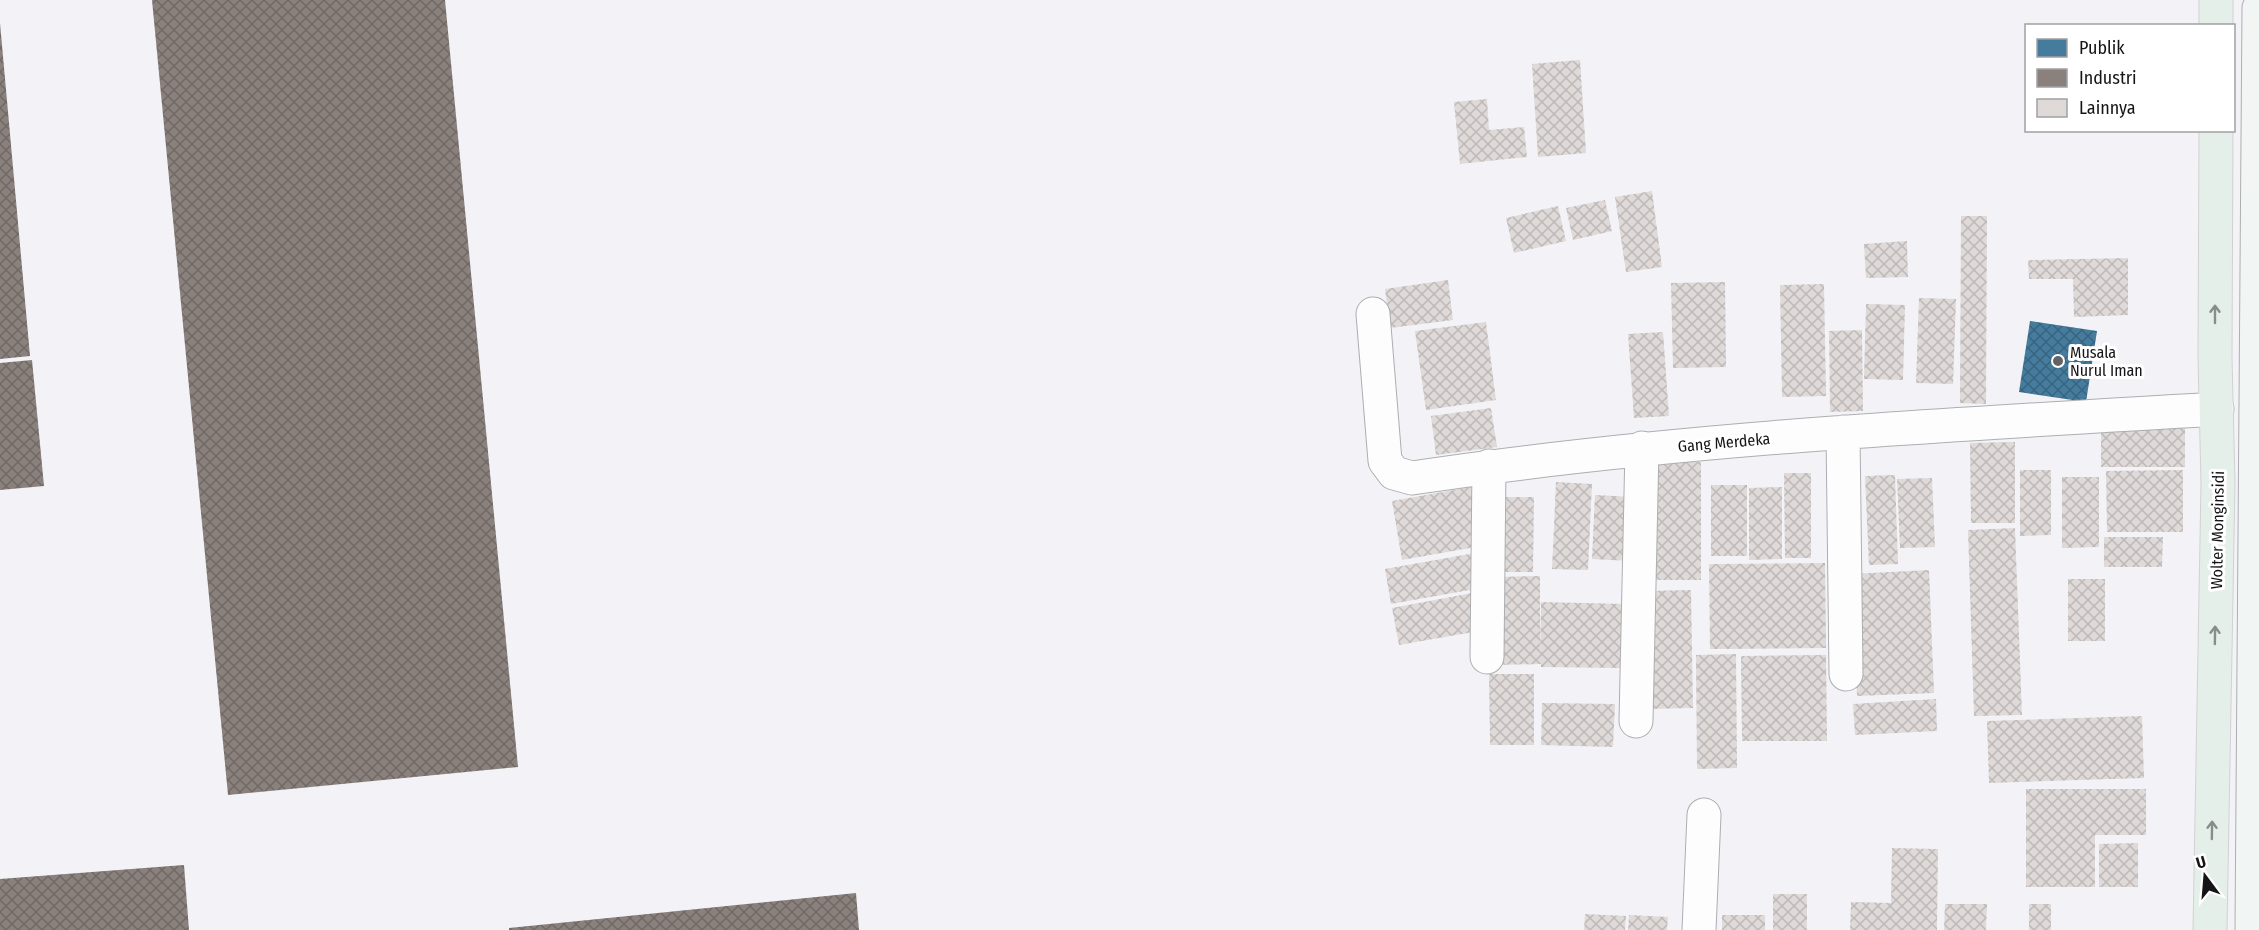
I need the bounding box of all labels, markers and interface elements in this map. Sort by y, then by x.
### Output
legend [2025,24,2235,132]
text: Publik [2079,37,2125,59]
text: Industri [2079,67,2137,89]
text: Lainnya [2079,97,2136,119]
one-way arrow [2209,304,2221,324]
place label: Musala Nurul Iman [2070,343,2143,380]
marker: Musala Nurul Iman [2051,354,2065,368]
street label: Gang Merdeka [1677,429,1771,456]
street label: Wolter Monginsidi [2207,471,2228,589]
one-way arrow [2209,625,2221,645]
one-way arrow [2206,820,2218,840]
north arrow [2175,846,2235,906]
text: U [2194,852,2208,872]

